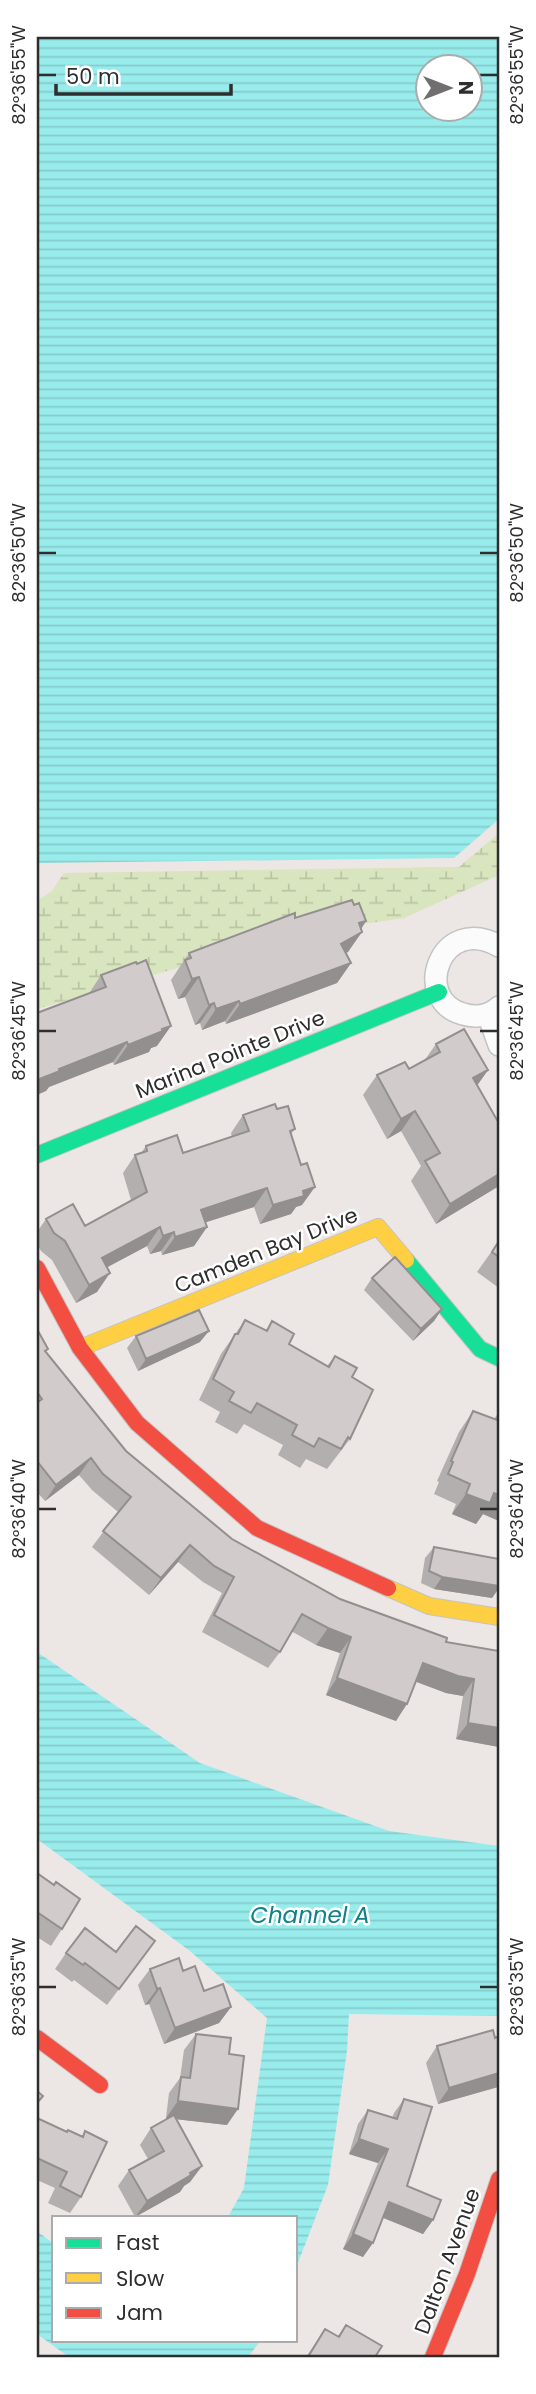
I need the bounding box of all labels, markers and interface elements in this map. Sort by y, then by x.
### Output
text: 82°36'55"W [6,25,31,125]
text: 82°36'55"W [504,25,529,125]
scale bar [56,52,231,96]
north arrow [414,52,484,122]
text: 50 m [66,62,120,91]
text: N [452,81,479,95]
text: 82°36'50"W [6,503,31,603]
text: 82°36'50"W [504,503,529,603]
text: 82°36'45"W [6,981,31,1081]
text: 82°36'45"W [504,981,529,1081]
street label: Marina Pointe Drive [131,1003,329,1105]
street label: Camden Bay Drive [170,1200,362,1300]
text: 82°36'40"W [6,1459,31,1559]
text: 82°36'40"W [504,1459,529,1559]
water label: Channel A [250,1899,370,1931]
text: 82°36'35"W [6,1937,31,2036]
text: 82°36'35"W [504,1937,529,2036]
street label: Dalton Avenue [407,2184,487,2338]
legend [52,2216,298,2342]
text: Fast [116,2228,159,2257]
text: Slow [116,2264,164,2293]
text: Jam [116,2298,163,2327]

